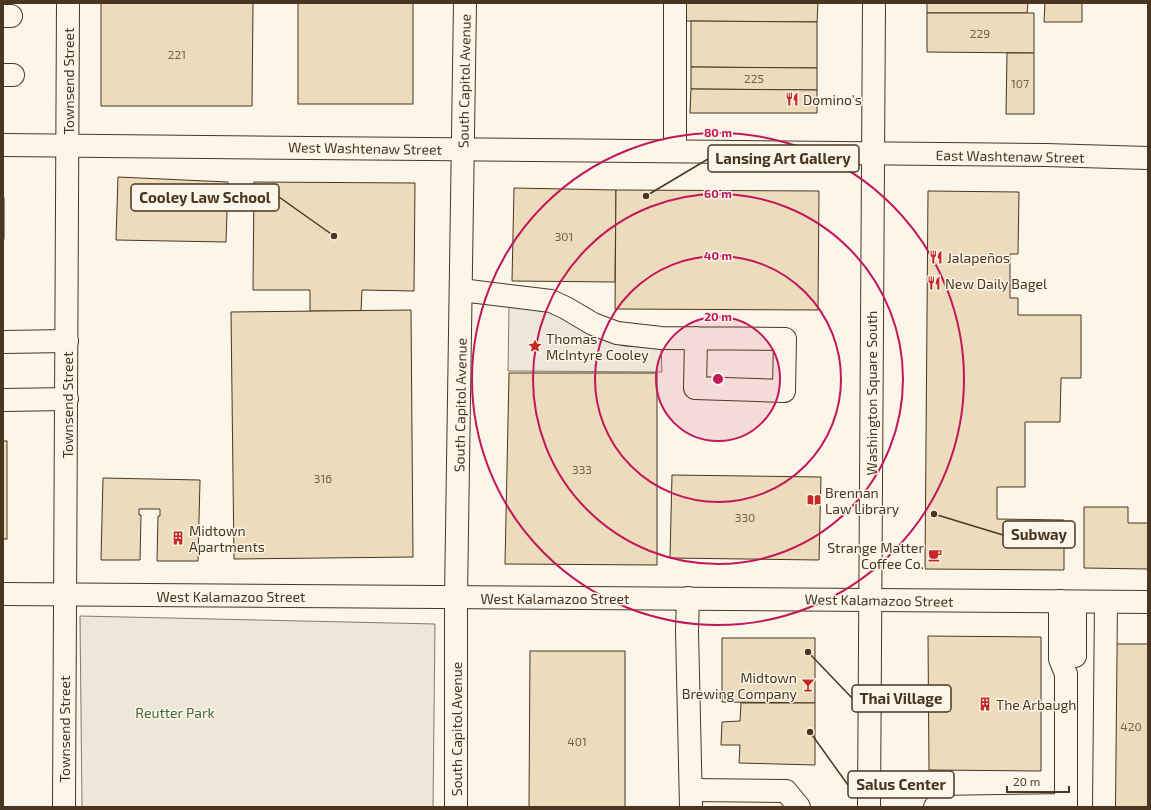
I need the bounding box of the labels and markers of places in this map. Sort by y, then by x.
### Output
restaurant icon: Domino's [784,91,800,107]
place label: Domino's [803,91,862,108]
callout: Lansing Art Gallery [708,145,859,172]
callout: Cooley Law School [131,184,279,211]
restaurant icon: Jalapeños [928,249,944,265]
place label: Jalapeños [947,249,1010,266]
restaurant icon: New Daily Bagel [926,275,942,291]
place label: New Daily Bagel [945,275,1048,292]
place label: Thomas McIntyre Cooley [546,330,649,363]
place icon: Thomas McIntyre Cooley [527,338,543,354]
centre of rings [711,372,725,386]
place label: Brennan Law Library [825,484,900,517]
library icon: Brennan Law Library [806,492,822,508]
callout: Subway [1003,521,1075,548]
place label: Midtown Apartments [189,522,265,555]
building icon: Midtown Apartments [170,530,186,546]
place label: Strange Matter Coffee Co. [827,539,924,572]
cafe icon: Strange Matter Coffee Co. [927,547,943,563]
place label: Midtown Brewing Company [682,669,798,702]
bar icon: Midtown Brewing Company [800,677,816,693]
callout: Thai Village [852,685,951,712]
building icon: The Arbaugh [977,696,993,712]
place label: The Arbaugh [996,696,1077,713]
callout: Salus Center [848,771,954,798]

